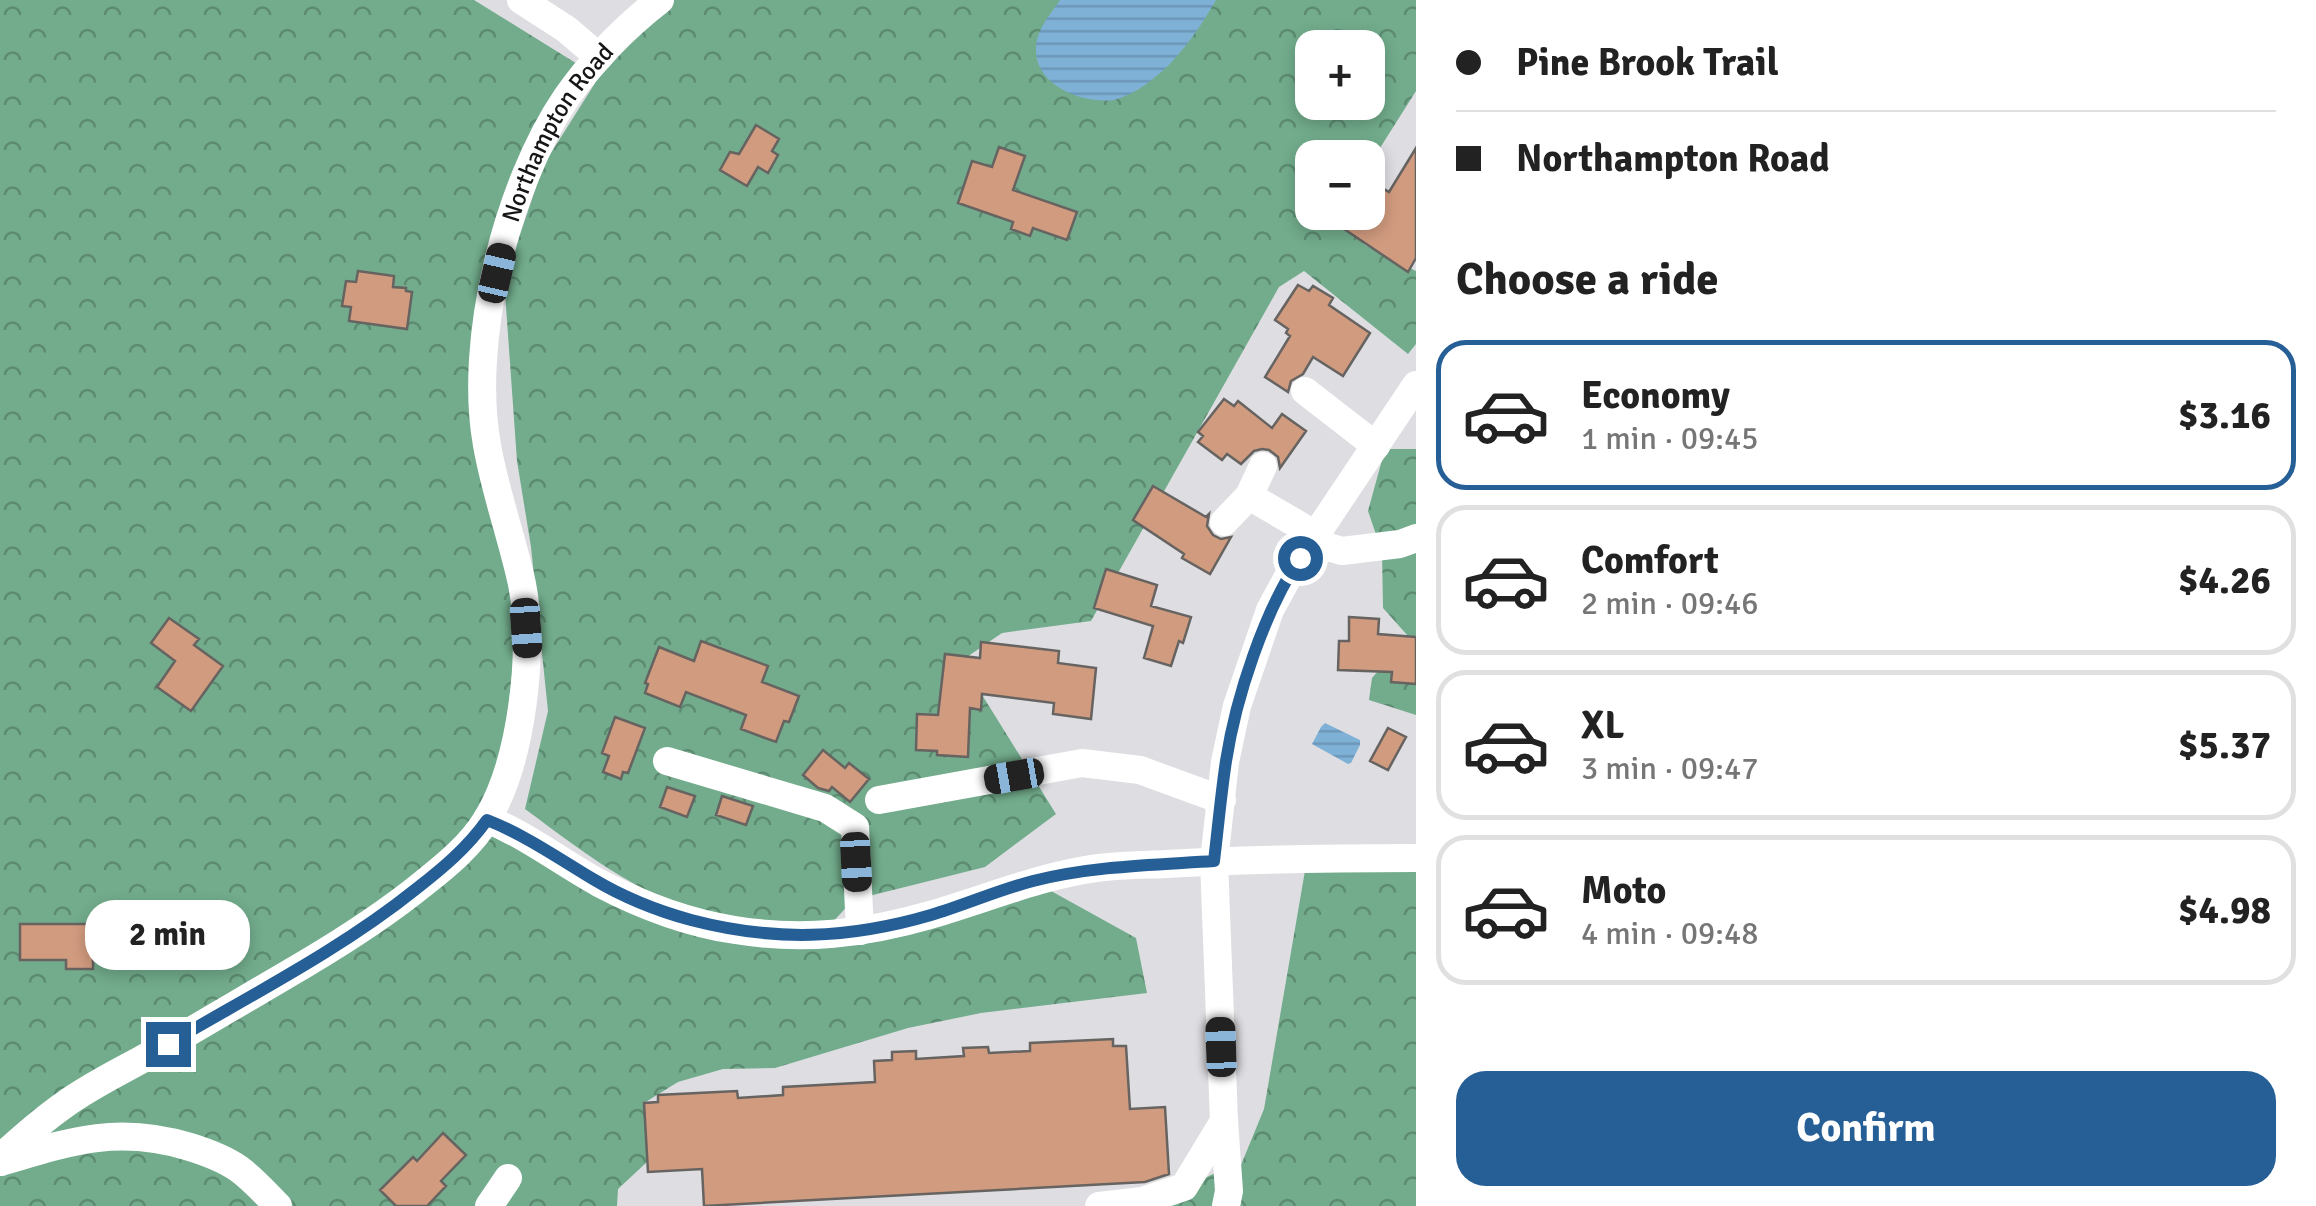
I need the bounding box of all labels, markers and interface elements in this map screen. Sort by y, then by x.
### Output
map controls [1295,30,1385,230]
button: + [1295,30,1385,120]
street label: Northampton Road [495,36,619,226]
text: Pine Brook Trail [1516,39,1779,86]
text: Northampton Road [1516,135,1830,182]
button: − [1295,140,1385,230]
car [476,240,518,306]
text: Choose a ride [1456,252,1719,307]
icon: car [1461,370,1551,460]
text: Economy [1581,372,1730,419]
text: $3.16 [2178,392,2271,439]
text: 1 min · 09:45 [1581,419,1759,458]
icon: car [1461,535,1551,625]
route start [1278,536,1323,581]
text: Comfort [1581,537,1719,584]
text: $4.26 [2178,557,2271,604]
text: 2 min · 09:46 [1581,584,1759,623]
car [509,597,543,659]
icon: car [1461,700,1551,790]
text: XL [1581,702,1624,749]
text: $5.37 [2178,722,2271,769]
text: 3 min · 09:47 [1581,749,1759,788]
car [982,756,1046,796]
car [839,831,873,893]
icon: car [1461,865,1551,955]
text: Moto [1581,867,1666,914]
text: $4.98 [2178,887,2271,934]
callout: 2 min [86,899,250,969]
text: 4 min · 09:48 [1581,914,1759,953]
text: 2 min [129,915,206,954]
car [1205,1016,1237,1078]
route end [146,1022,191,1067]
button: Confirm [1456,1071,2276,1186]

